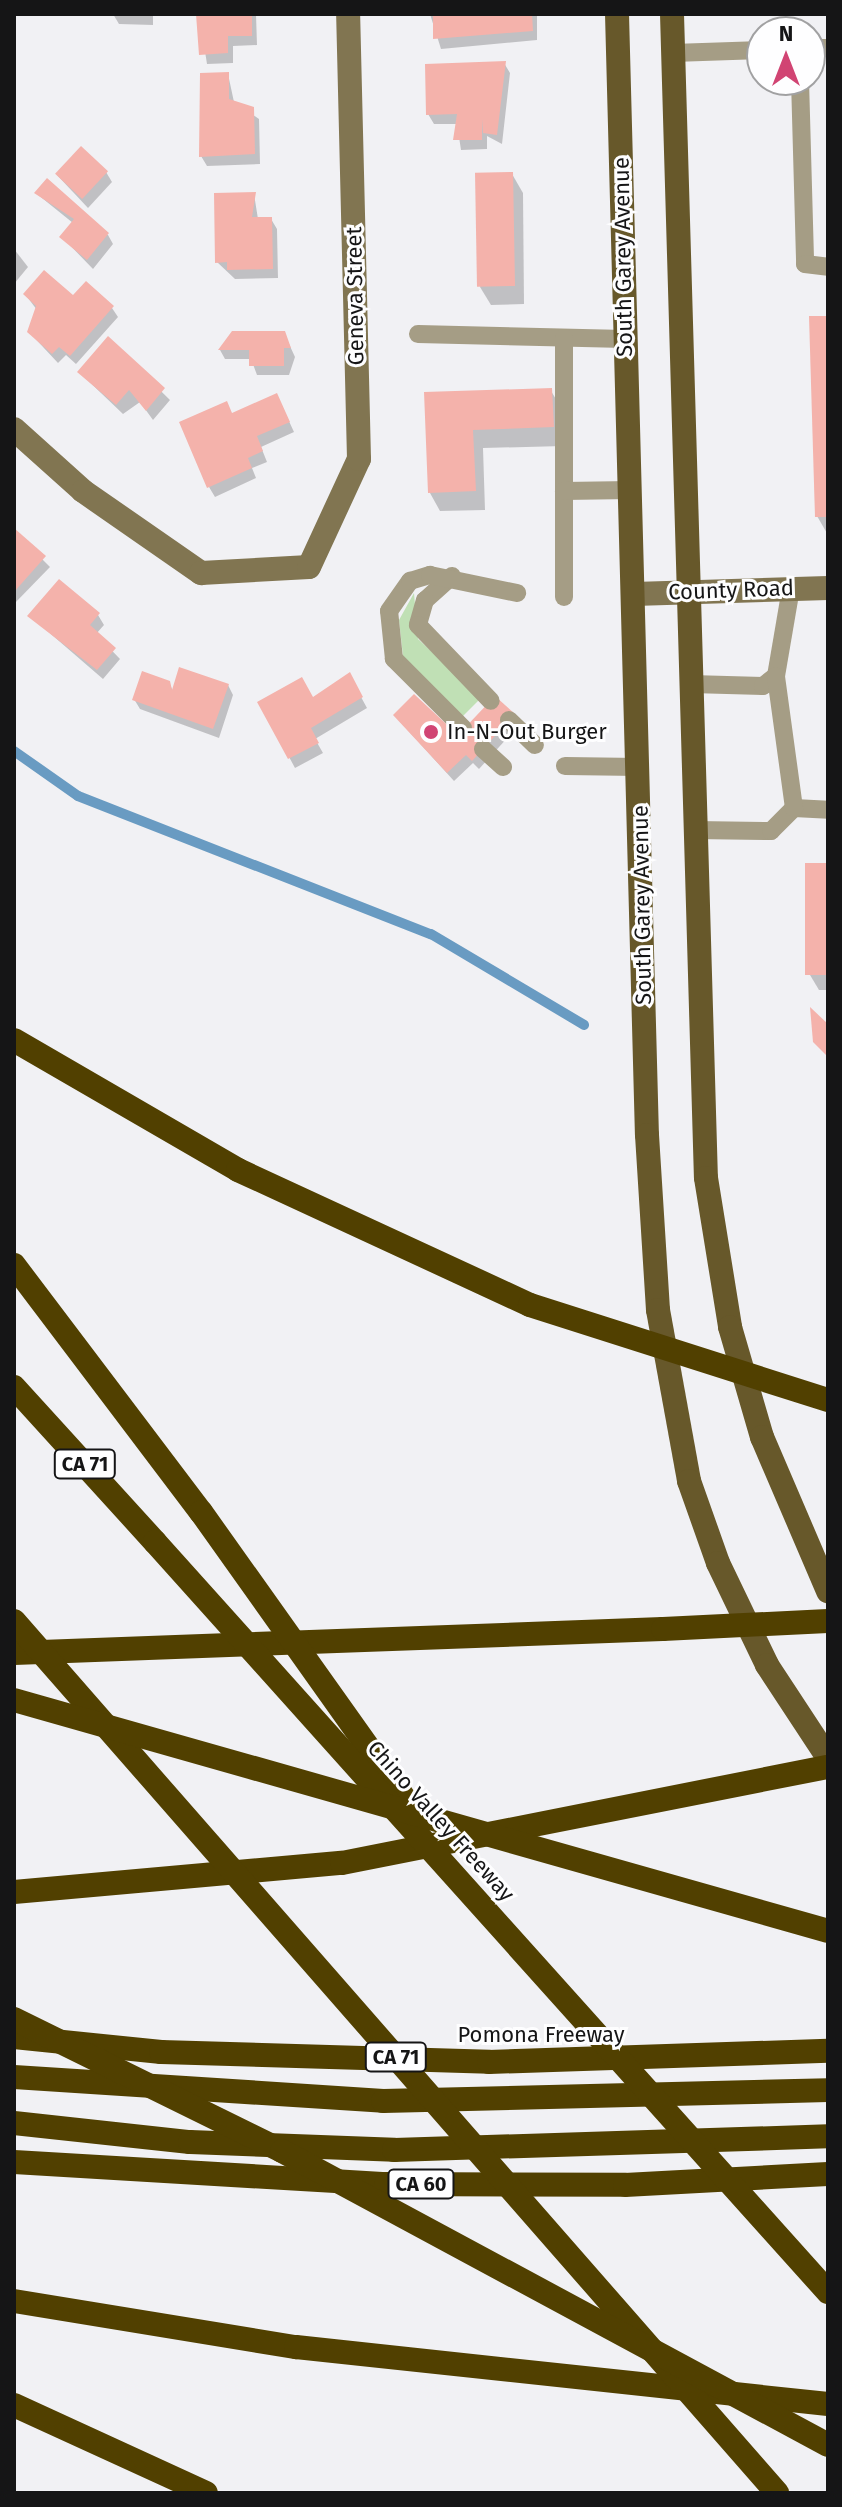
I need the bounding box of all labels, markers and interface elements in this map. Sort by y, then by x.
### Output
north arrow [746,16,826,96]
text: N [779,20,793,47]
street label: South Garey Avenue [608,157,638,357]
street label: Geneva Street [341,226,369,366]
street label: County Road [668,575,794,605]
place label: In-N-Out Burger [447,719,607,745]
marker: In-N-Out Burger [422,723,440,741]
street label: South Garey Avenue [627,805,657,1005]
road number: CA 71 [53,1448,117,1480]
street label: Chino Valley Freeway [362,1735,520,1907]
street label: Pomona Freeway [457,2022,625,2048]
road number: CA 71 [364,2041,428,2073]
road number: CA 60 [387,2168,455,2200]

